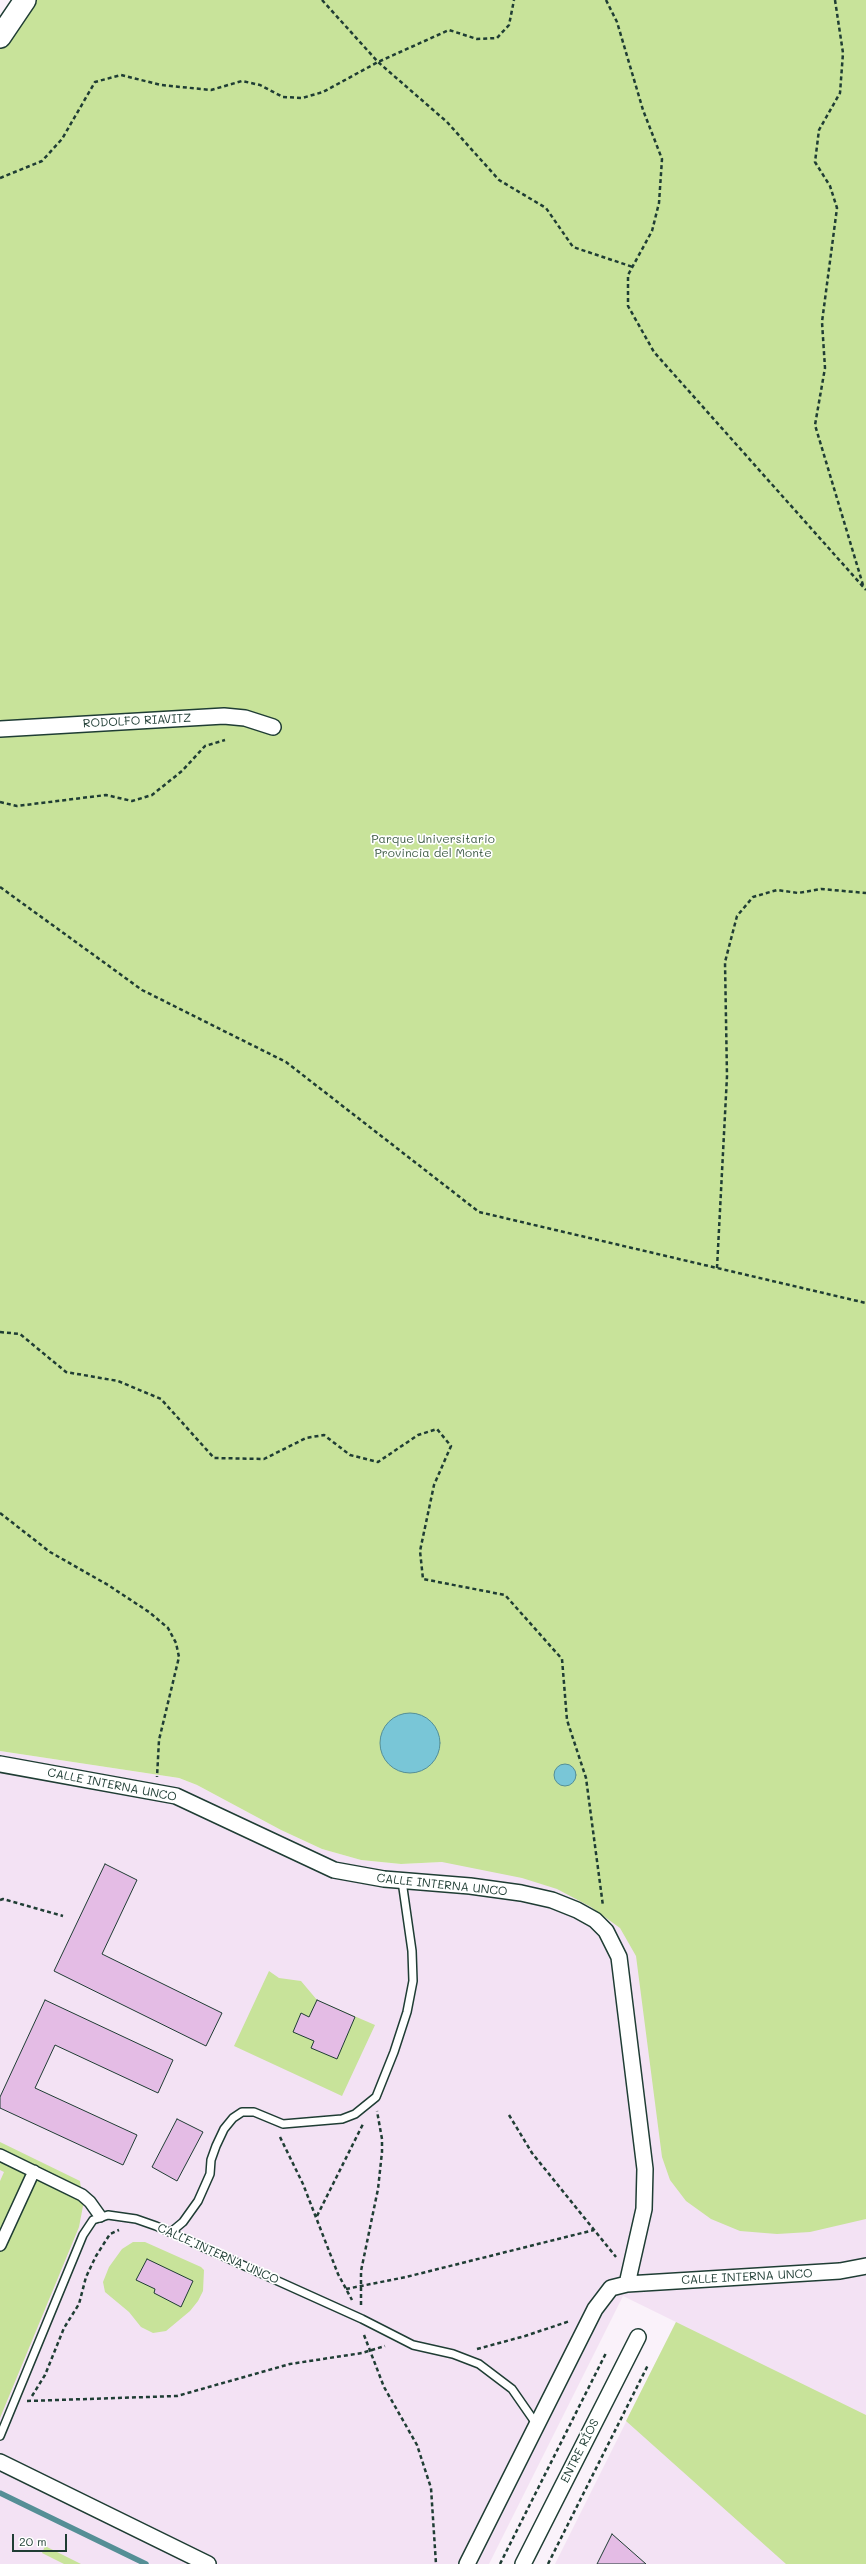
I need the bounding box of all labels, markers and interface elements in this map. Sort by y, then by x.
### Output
street label: RODOLFO RIAVITZ [82,711,192,731]
park label: Parque Universitario Provincia del Monte [371,832,495,860]
street label: CALLE INTERNA UNCO [46,1765,178,1805]
street label: CALLE INTERNA UNCO [376,1871,508,1899]
street label: CALLE INTERNA UNCO [155,2221,281,2287]
street label: CALLE INTERNA UNCO [681,2266,813,2288]
street label: ENTRE RÍOS [558,2417,602,2485]
scale bar [14,2526,69,2552]
text: 20 m [19,2533,47,2549]

